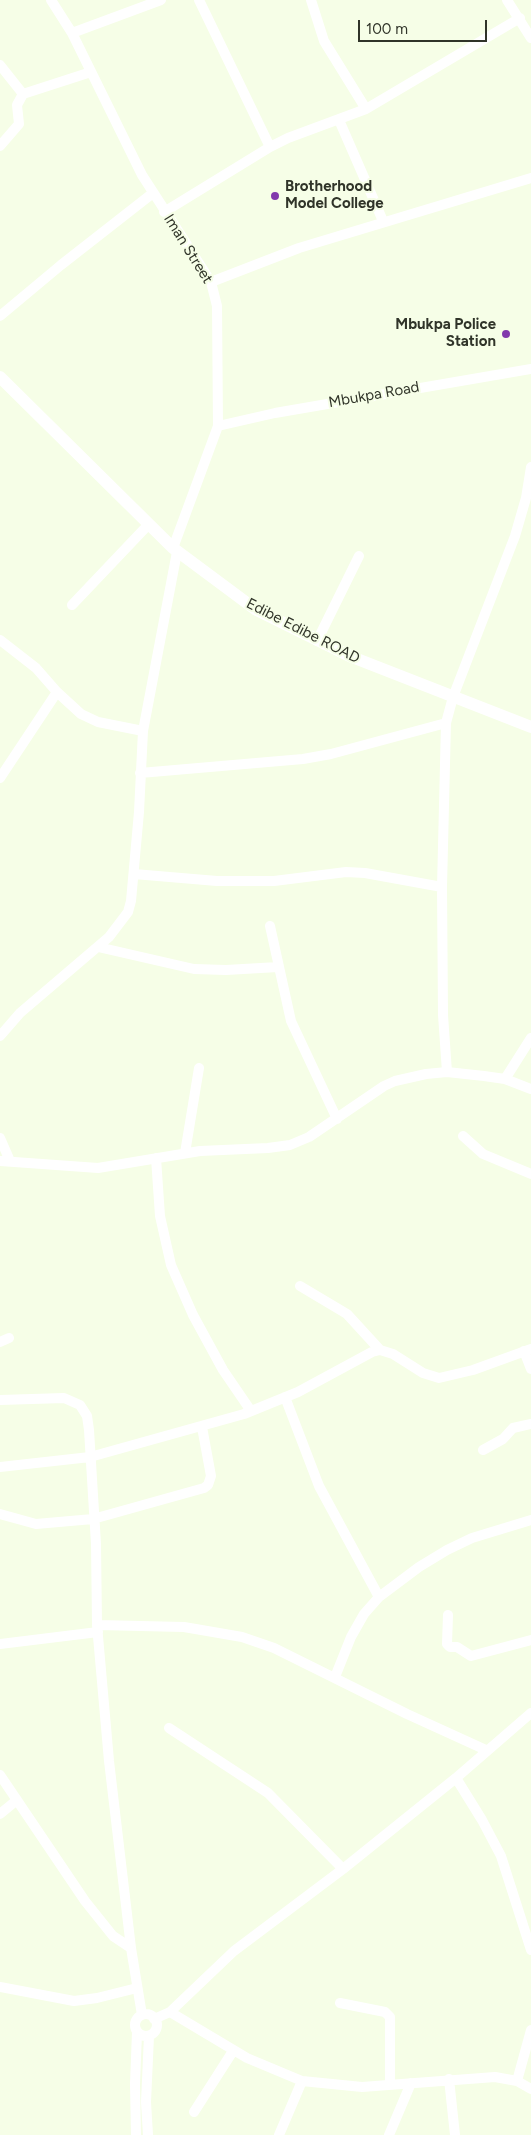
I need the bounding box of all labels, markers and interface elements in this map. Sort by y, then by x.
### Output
scale bar [361,10,490,42]
text: 100 m [366,20,408,38]
place label: Brotherhood Model College [285,178,384,213]
marker: Brotherhood Model College [269,190,281,202]
street label: Iman Street [160,211,216,287]
place label: Mbukpa Police Station [395,316,496,351]
marker: Mbukpa Police Station [500,328,512,340]
street label: Mbukpa Road [327,378,421,412]
street label: Edibe Edibe ROAD [243,595,363,667]

